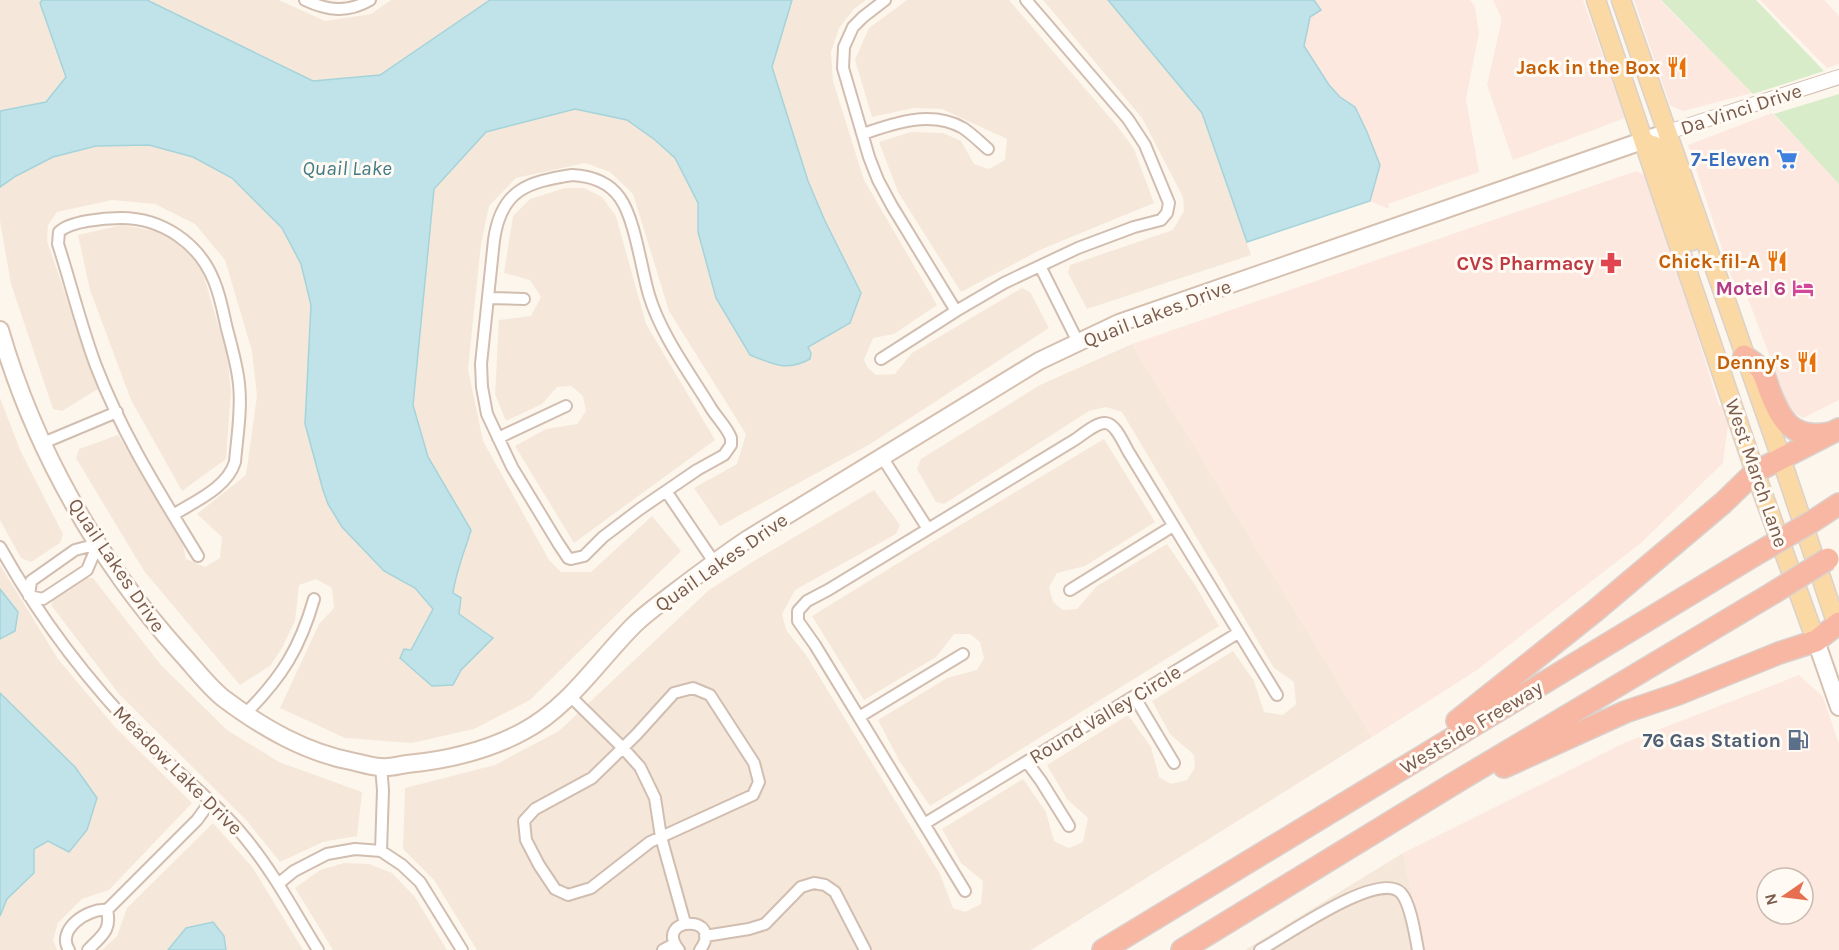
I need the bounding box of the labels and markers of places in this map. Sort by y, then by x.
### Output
restaurant icon: Jack in the Box [1665,55,1689,79]
place label: Jack in the Box [1517,56,1660,79]
supermarket icon: 7-Eleven [1775,147,1799,171]
place label: 7-Eleven [1691,148,1770,171]
restaurant icon: Chick-fil-A [1765,249,1789,273]
place label: Chick-fil-A [1658,250,1760,273]
pharmacy icon: CVS Pharmacy [1599,251,1623,275]
place label: CVS Pharmacy [1457,252,1594,275]
hotel icon: Motel 6 [1791,276,1815,300]
place label: Motel 6 [1715,277,1786,300]
restaurant icon: Denny's [1795,350,1819,374]
place label: Denny's [1717,351,1790,374]
fuel station icon: 76 Gas Station [1786,728,1810,752]
place label: 76 Gas Station [1642,729,1781,752]

